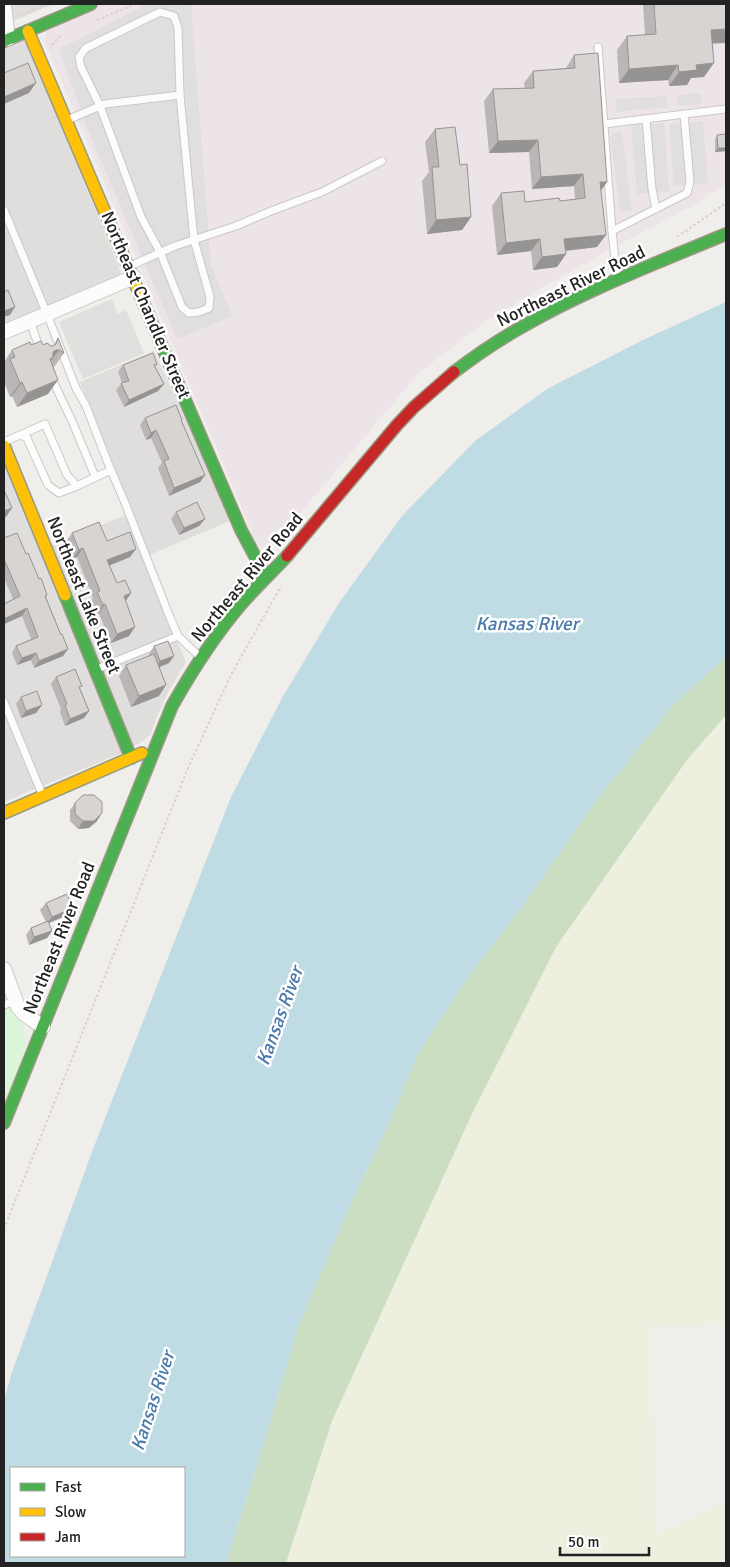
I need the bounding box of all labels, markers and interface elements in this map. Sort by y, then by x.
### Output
street label: Northeast Chandler Street [96,208,196,402]
street label: Northeast River Road [493,240,649,332]
street label: Northeast River Road [186,508,308,646]
street label: Northeast Lake Street [42,513,126,677]
water label: Kansas River [475,612,582,636]
street label: Northeast River Road [18,859,100,1017]
water label: Kansas River [251,961,310,1069]
water label: Kansas River [126,1345,181,1454]
legend [10,1467,185,1557]
text: Fast [55,1478,82,1496]
text: Slow [55,1503,86,1521]
scale bar [560,1524,649,1556]
text: Jam [55,1528,81,1546]
text: 50 m [568,1533,599,1551]

